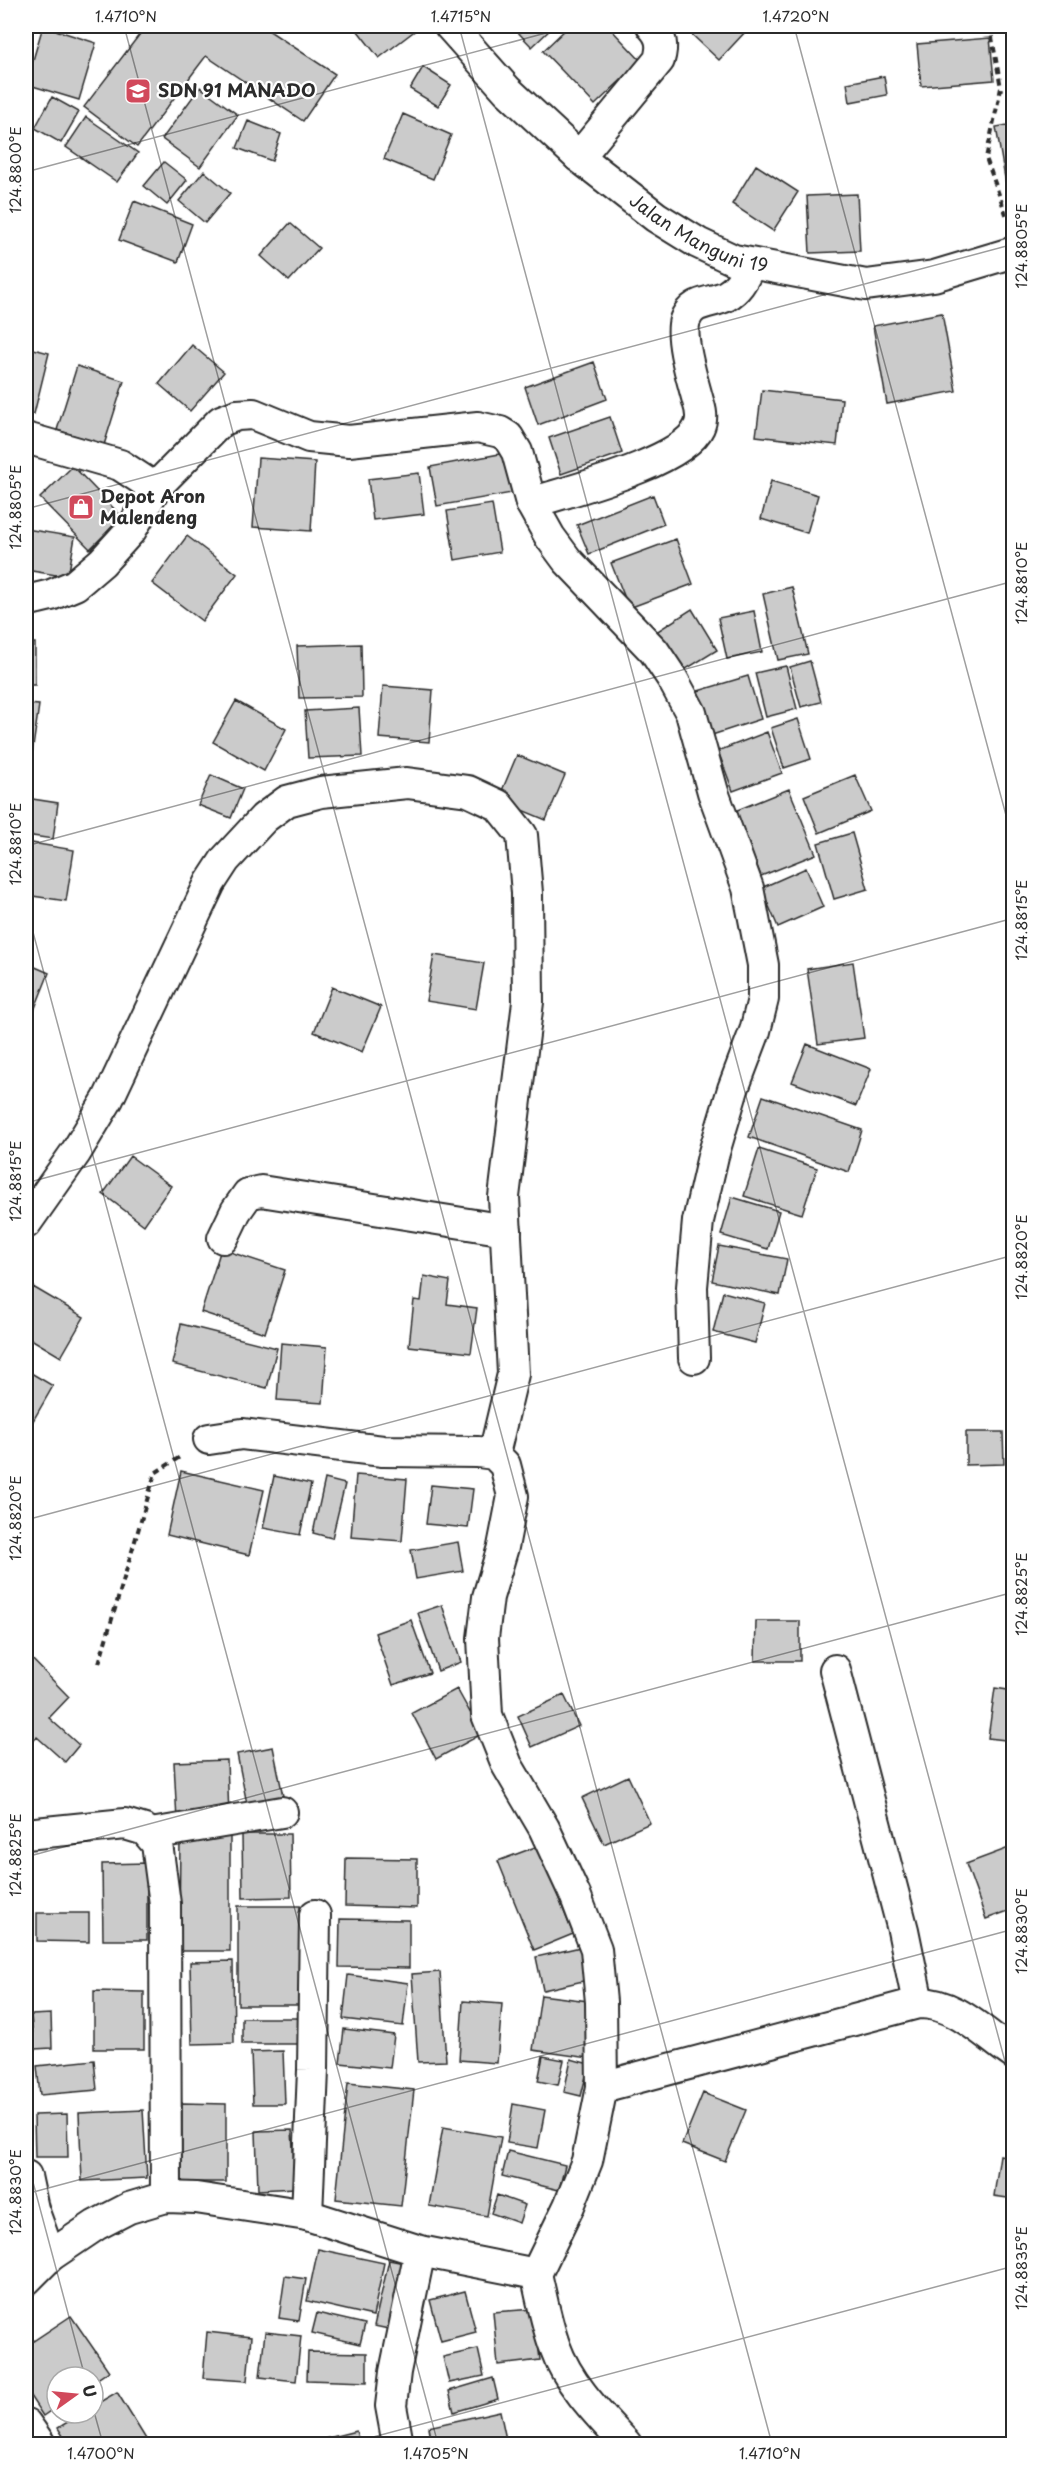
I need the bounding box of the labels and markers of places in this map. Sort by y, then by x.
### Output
school or university icon: SDN 91 MANADO [123,76,153,106]
place label: SDN 91 MANADO [158,76,316,103]
place label: Depot Aron Malendeng [100,482,205,530]
shop icon: Depot Aron Malendeng [66,492,96,522]

